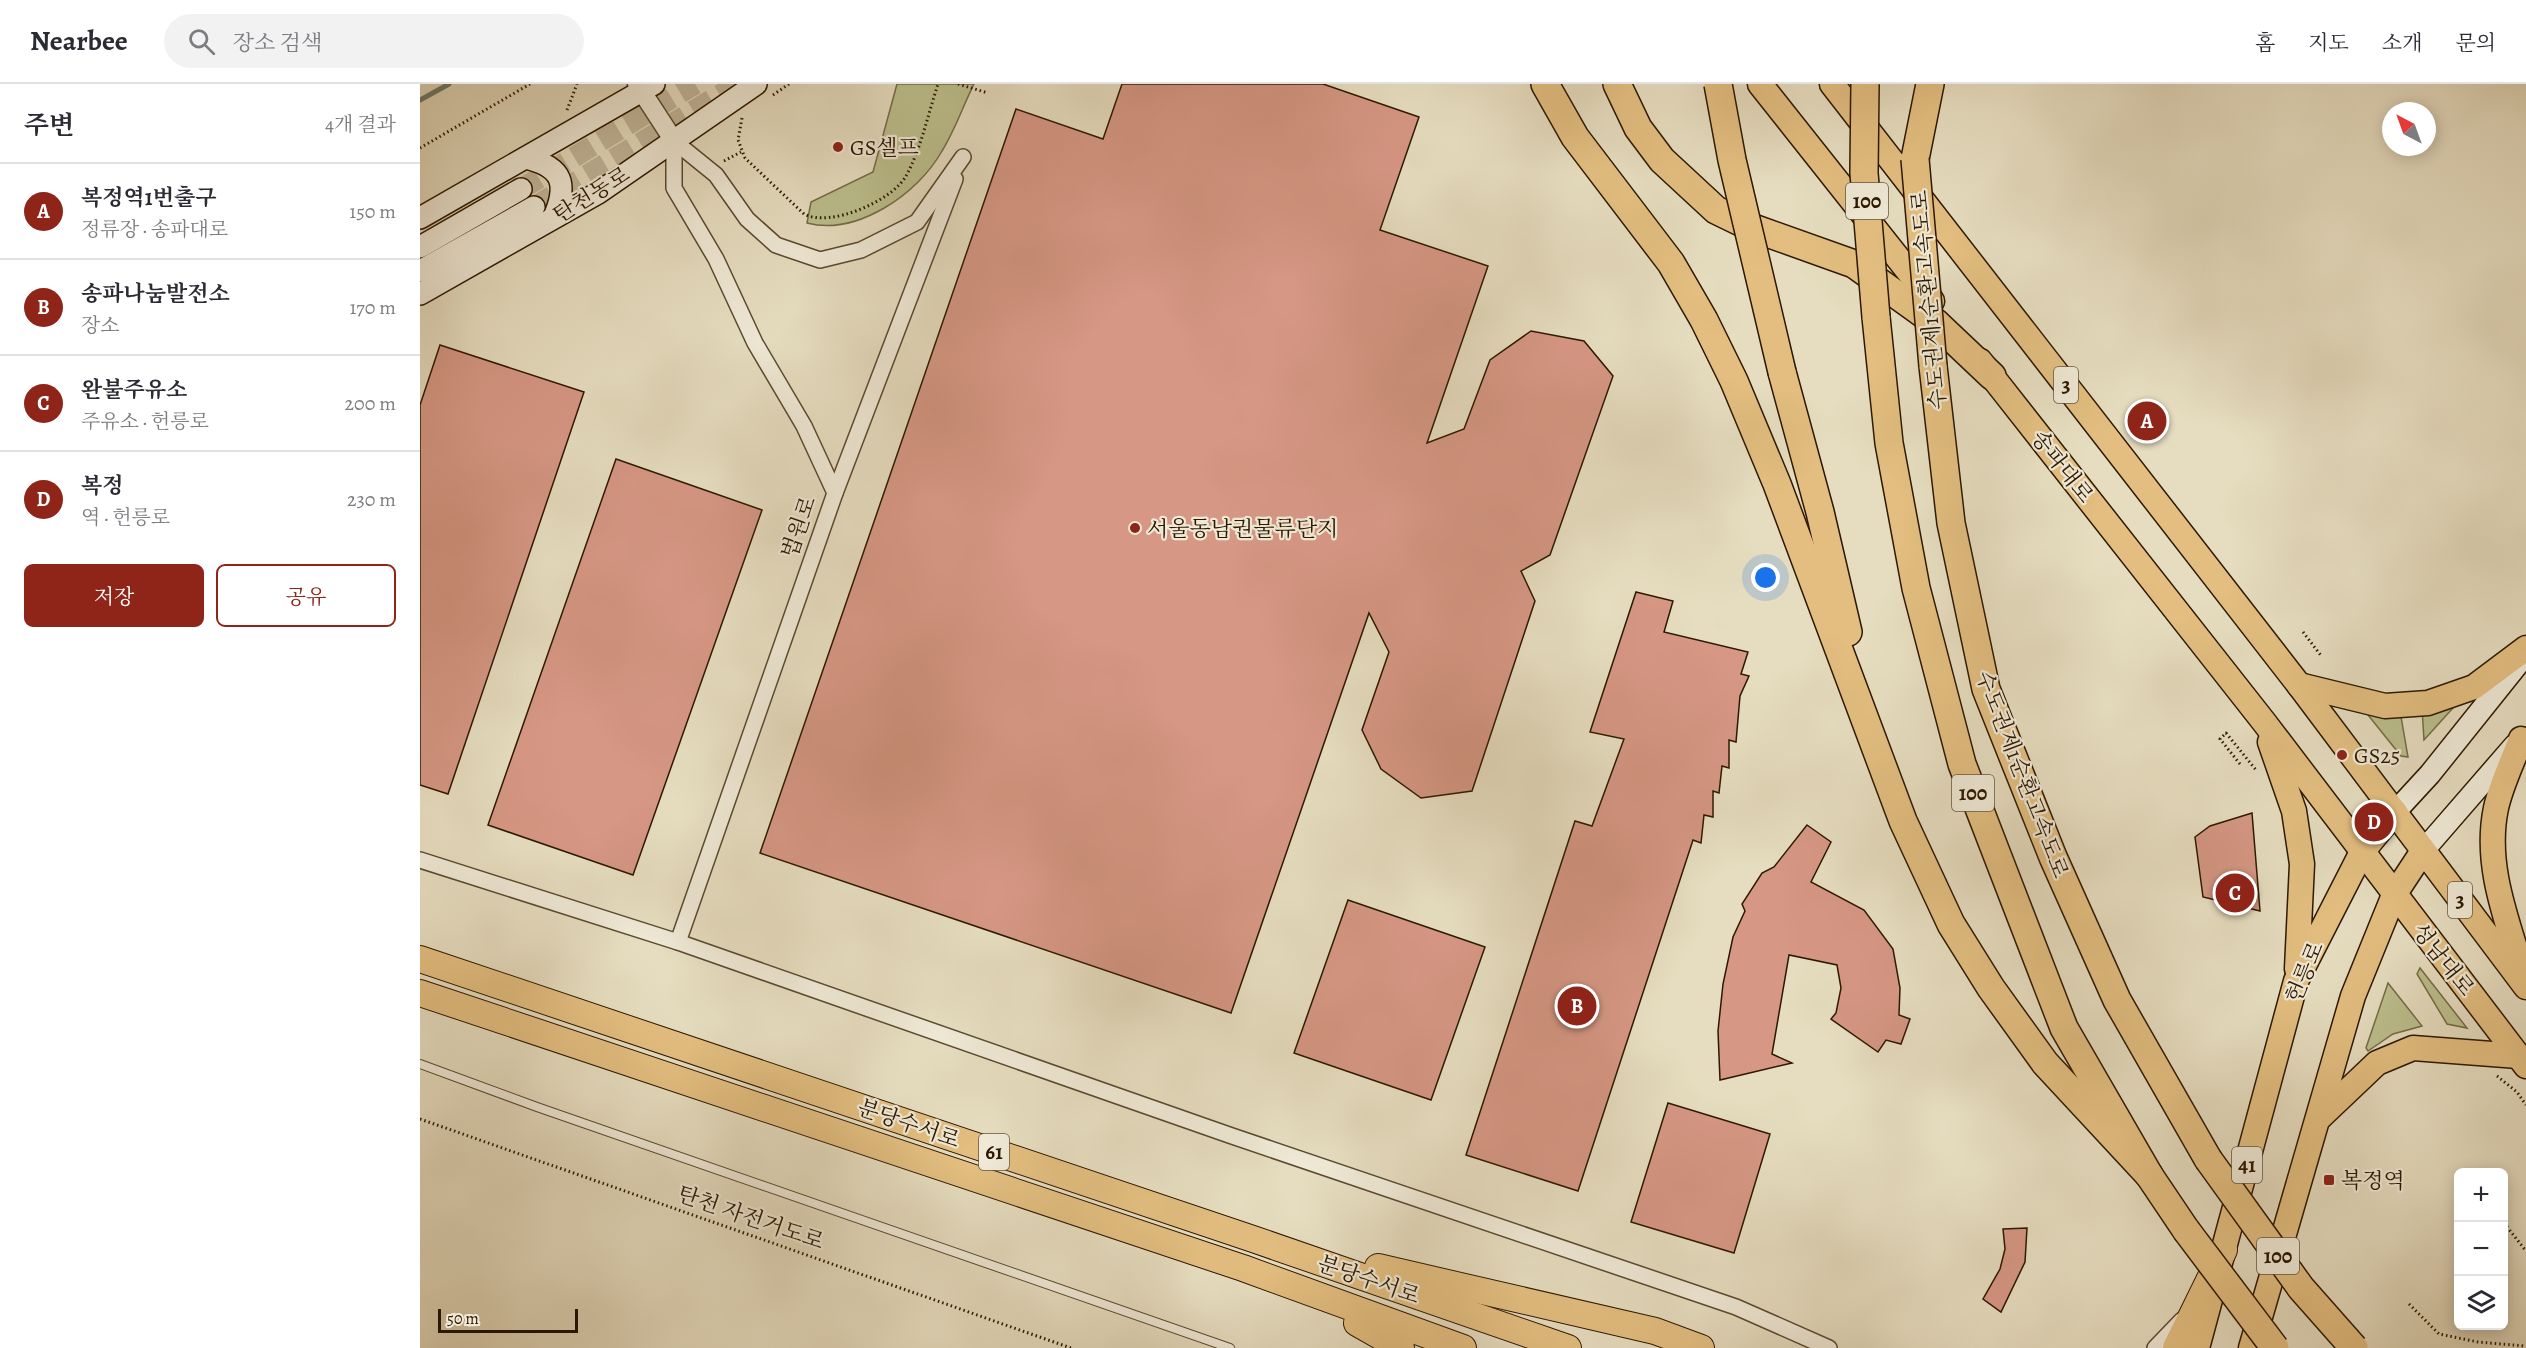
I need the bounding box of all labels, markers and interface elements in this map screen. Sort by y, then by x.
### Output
search box [164,14,584,68]
text: Nearbee [30,22,128,60]
icon: search [185,25,218,58]
text: 장소 검색 [233,28,322,58]
text: 홈 [2255,29,2275,57]
text: 지도 [2308,29,2349,57]
text: 소개 [2382,29,2422,57]
text: 문의 [2455,29,2496,57]
north arrow [2382,102,2436,156]
text: 주변 [24,108,74,143]
text: 4개 결과 [325,111,396,138]
place label: GS셀프 [850,133,919,163]
marker: GS셀프 [831,140,845,154]
street label: 탄천동로 [548,160,636,230]
text: 복정역1번출구 [81,183,216,213]
road number: 100 [1846,183,1888,219]
street label: 수도권제1순환고속도로 [1904,189,1954,411]
text: A [37,198,50,225]
text: 150 m [349,198,396,225]
text: 정류장 · 송파대로 [81,216,228,243]
text: 송파나눔발전소 [81,279,230,309]
text: B [37,294,50,321]
text: 170 m [350,294,396,321]
text: 장소 [81,312,120,339]
road number: 3 [2054,367,2078,403]
text: 완불주유소 [81,375,187,405]
text: C [37,390,50,417]
text: 200 m [345,390,396,417]
pin: A [2128,398,2166,444]
text: 주유소 · 헌릉로 [81,408,209,435]
street label: 송파대로 [2024,424,2100,509]
text: 복정 [81,471,124,501]
text: D [37,486,50,513]
text: 230 m [347,486,396,513]
street label: 법원로 [774,492,824,562]
text: 역 · 헌릉로 [81,504,170,531]
place label: 서울동남권물류단지 [1147,514,1338,544]
marker: 서울동남권물류단지 [1128,521,1142,535]
your location [1751,563,1780,592]
button: 저장 [24,564,204,627]
button: 공유 [216,564,396,627]
street label: 수도권제1순환고속도로 [1969,666,2075,882]
place label: GS25 [2354,741,2400,771]
marker: GS25 [2335,748,2349,762]
road number: 100 [1952,775,1994,811]
pin: D [2354,800,2394,844]
pin: C [2216,870,2254,916]
road number: 3 [2448,882,2472,918]
street label: 성남대로 [2405,917,2481,1002]
street label: 헌릉로 [2279,937,2331,1008]
pin: B [1558,984,1596,1028]
street label: 분당수서로 [854,1092,964,1155]
road number: 61 [979,1134,1009,1170]
road number: 41 [2232,1147,2262,1183]
place label: 복정역 [2341,1166,2405,1196]
map controls [2454,1168,2508,1330]
button: + [2454,1168,2508,1222]
marker: 복정역 [2322,1173,2336,1187]
street label: 탄천 자전거도로 [673,1179,828,1257]
button: − [2454,1222,2508,1276]
road number: 100 [2257,1238,2299,1274]
street label: 분당수서로 [1314,1248,1424,1311]
button: layers [2454,1276,2508,1330]
scale bar [438,1306,578,1334]
text: 50 m [447,1308,479,1330]

